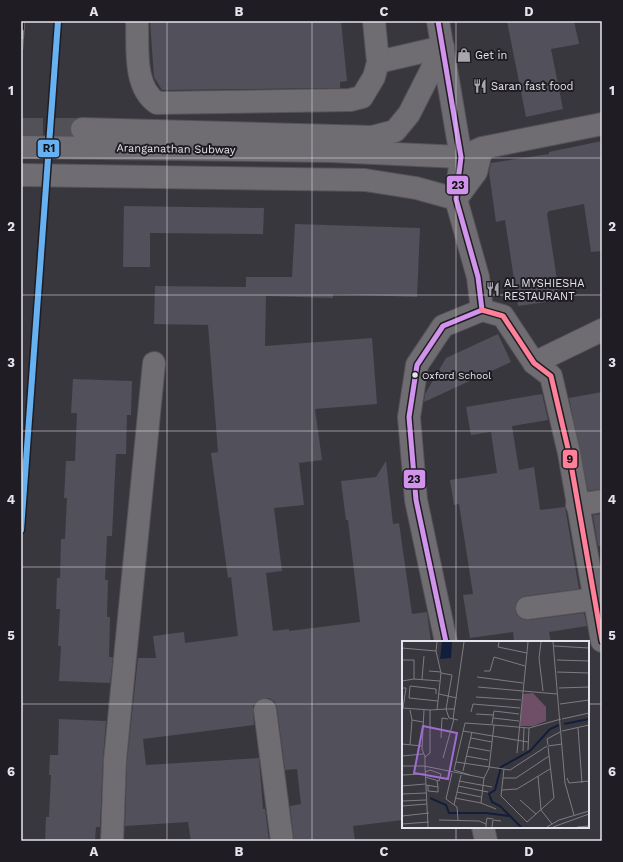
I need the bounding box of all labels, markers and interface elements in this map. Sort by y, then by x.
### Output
text: A [90,4,99,19]
text: B [235,4,244,19]
text: C [380,4,389,19]
text: D [524,4,534,19]
shop icon: Get in [456,47,472,63]
place label: Get in [475,49,507,62]
restaurant icon: Saran fast food [472,78,488,94]
place label: Saran fast food [491,80,574,93]
text: 1 [8,83,14,98]
text: 1 [609,83,615,98]
line badge: R1 [37,139,60,158]
street label: Aranganathan Subway [116,141,236,157]
text: R1 [43,142,55,155]
line badge: 23 [446,175,469,195]
text: 23 [451,179,465,192]
text: 2 [7,219,15,234]
text: 2 [608,219,616,234]
place label: AL MYSHIESHA RESTAURANT [504,277,585,303]
restaurant icon: AL MYSHIESHA RESTAURANT [485,281,501,297]
text: 3 [7,355,15,370]
text: 3 [608,355,616,370]
marker: Oxford School [410,370,420,380]
place label: Oxford School [422,370,491,381]
line badge: 9 [562,449,578,469]
text: 9 [567,453,574,466]
line badge: 23 [403,469,426,489]
text: 23 [407,473,421,486]
text: 4 [7,492,16,507]
text: 4 [608,492,617,507]
text: 5 [7,628,15,643]
text: 5 [608,628,616,643]
inset map [402,641,589,828]
text: 6 [7,764,15,779]
text: 6 [608,764,616,779]
text: A [90,844,99,859]
text: B [235,844,244,859]
text: C [380,844,389,859]
text: D [524,844,534,859]

